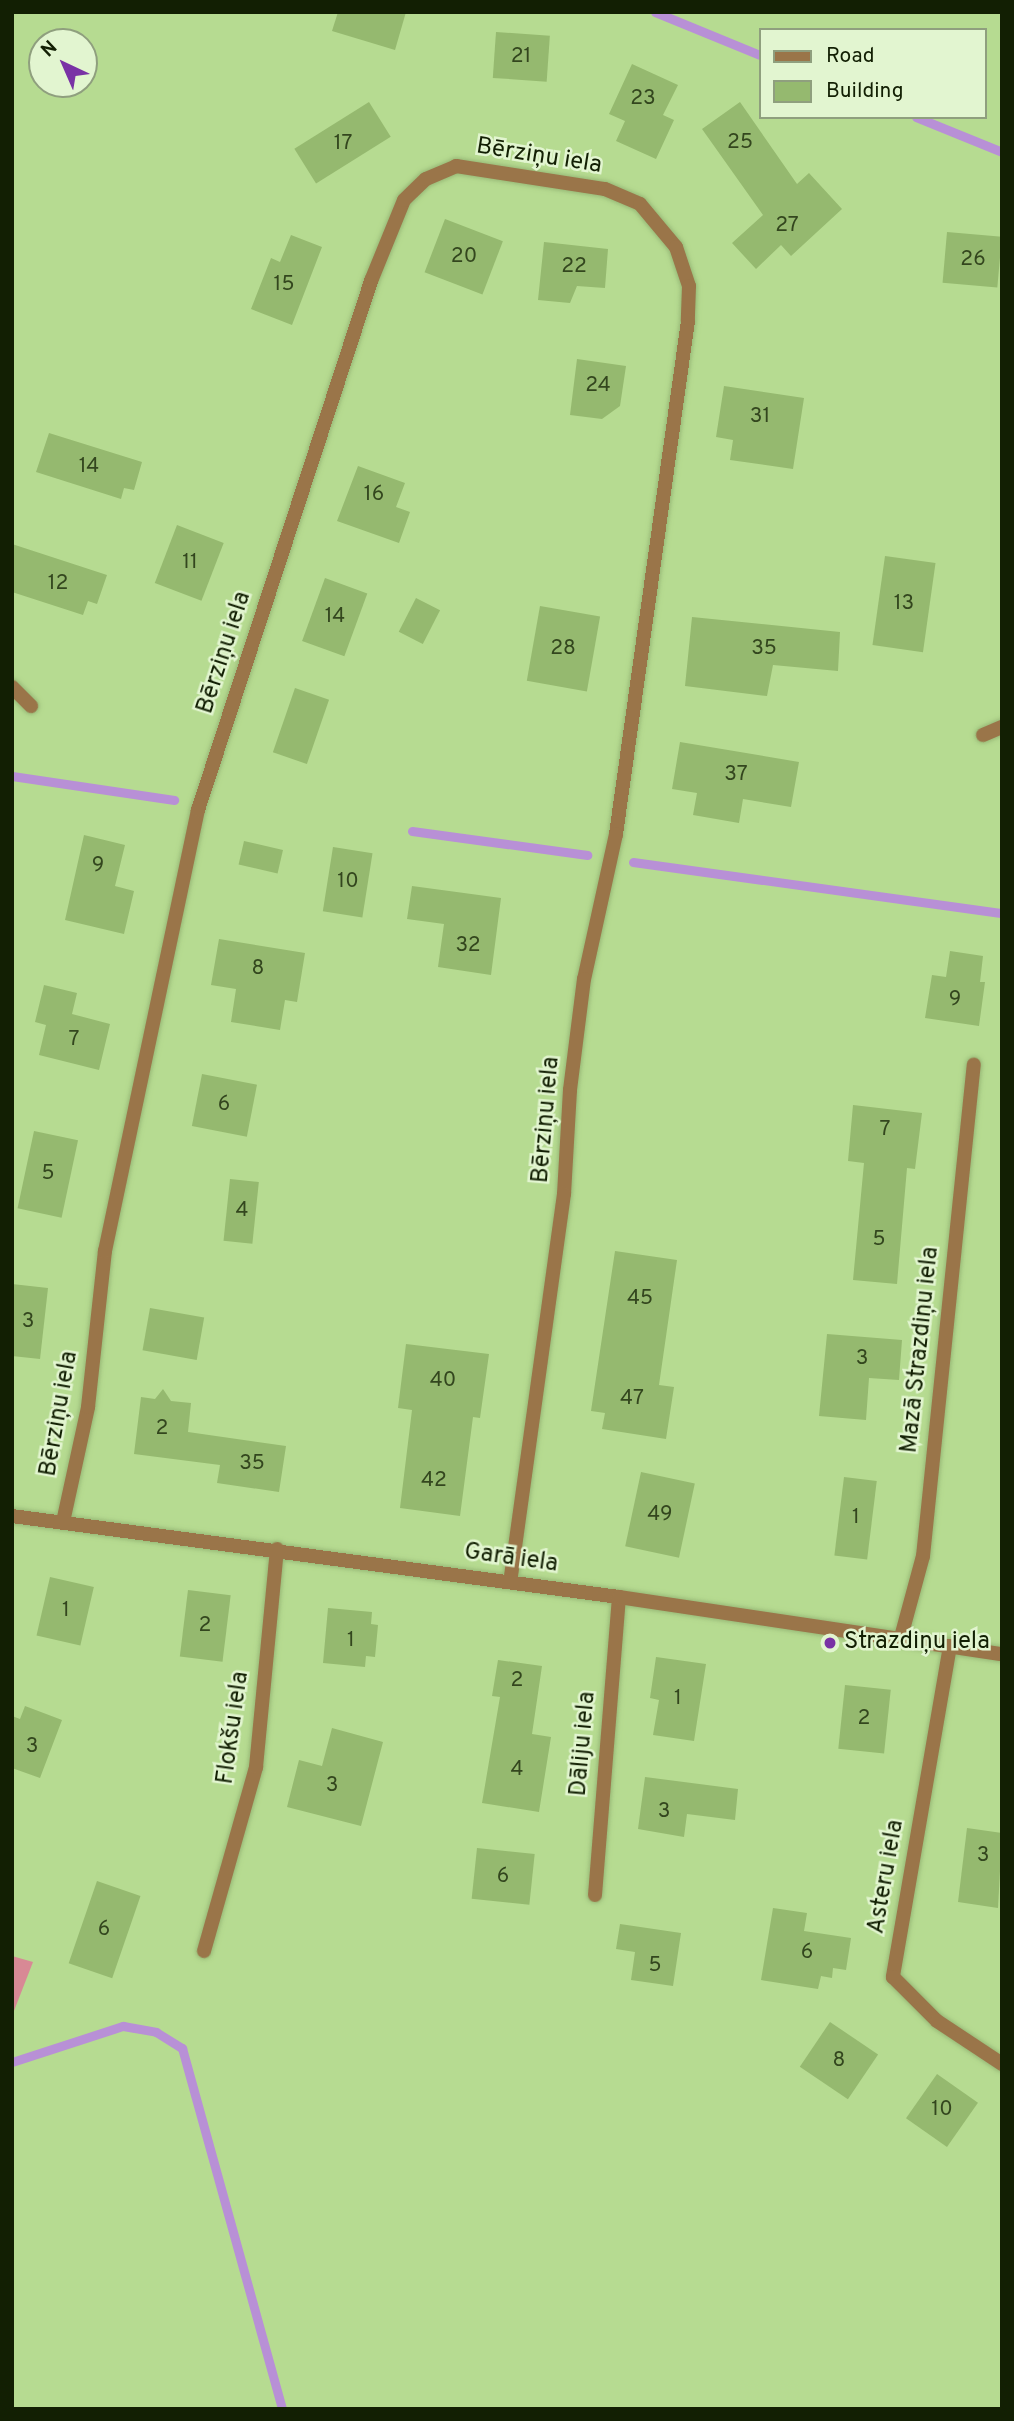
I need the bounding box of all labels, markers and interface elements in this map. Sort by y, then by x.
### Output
north arrow [28,28,98,98]
legend [758,28,986,119]
text: N [37,36,63,63]
text: Road [826,43,875,70]
house number: 21 [511,44,531,70]
text: Building [826,78,904,105]
house number: 23 [630,86,656,112]
house number: 25 [727,130,753,156]
house number: 17 [334,131,352,157]
street label: Bērziņu iela [474,133,604,181]
house number: 27 [775,213,799,239]
house number: 20 [451,244,477,270]
house number: 26 [960,247,986,273]
house number: 22 [561,254,587,280]
house number: 15 [274,272,294,298]
house number: 24 [585,373,611,399]
house number: 31 [750,404,770,430]
house number: 14 [79,454,99,480]
house number: 16 [364,482,384,508]
house number: 11 [182,550,198,576]
house number: 12 [48,571,68,597]
street label: Bērziņu iela [192,588,258,718]
house number: 13 [894,591,914,617]
house number: 14 [325,604,345,630]
house number: 28 [550,636,576,662]
house number: 35 [751,636,777,662]
house number: 37 [724,762,748,788]
house number: 9 [92,853,104,879]
house number: 10 [337,869,359,895]
house number: 32 [455,933,481,959]
house number: 8 [252,956,264,982]
house number: 9 [949,987,961,1013]
house number: 7 [69,1027,79,1053]
street label: Bērziņu iela [527,1056,567,1184]
house number: 6 [218,1092,230,1118]
house number: 7 [880,1117,890,1143]
house number: 5 [41,1161,55,1187]
house number: 4 [235,1198,249,1224]
house number: 5 [872,1227,886,1253]
street label: Mazā Strazdiņu iela [896,1245,946,1455]
house number: 45 [627,1286,653,1312]
house number: 3 [22,1309,34,1335]
house number: 3 [856,1346,868,1372]
street label: Bērziņu iela [35,1349,85,1479]
house number: 40 [430,1368,456,1394]
house number: 47 [620,1386,644,1412]
house number: 2 [156,1416,168,1442]
house number: 35 [239,1451,265,1477]
house number: 42 [421,1468,447,1494]
house number: 49 [647,1502,673,1528]
house number: 1 [852,1505,860,1531]
street label: Garā iela [462,1538,560,1580]
house number: 1 [62,1598,70,1624]
house number: 2 [199,1613,211,1639]
house number: 1 [347,1628,355,1654]
place label: Strazdiņu iela [844,1629,990,1657]
marker: Strazdiņu iela [822,1635,838,1651]
house number: 2 [511,1668,523,1694]
street label: Flokšu iela [212,1670,256,1786]
house number: 1 [674,1686,682,1712]
street label: Dāliju iela [565,1690,603,1798]
house number: 2 [858,1706,870,1732]
house number: 3 [26,1734,38,1760]
house number: 4 [510,1757,524,1783]
house number: 3 [326,1773,338,1799]
house number: 3 [658,1799,670,1825]
street label: Asteru iela [863,1818,911,1936]
house number: 3 [977,1843,989,1869]
house number: 6 [497,1864,509,1890]
house number: 6 [98,1917,110,1943]
house number: 6 [801,1940,813,1966]
house number: 5 [648,1953,662,1979]
house number: 8 [833,2048,845,2074]
house number: 10 [931,2097,953,2123]

